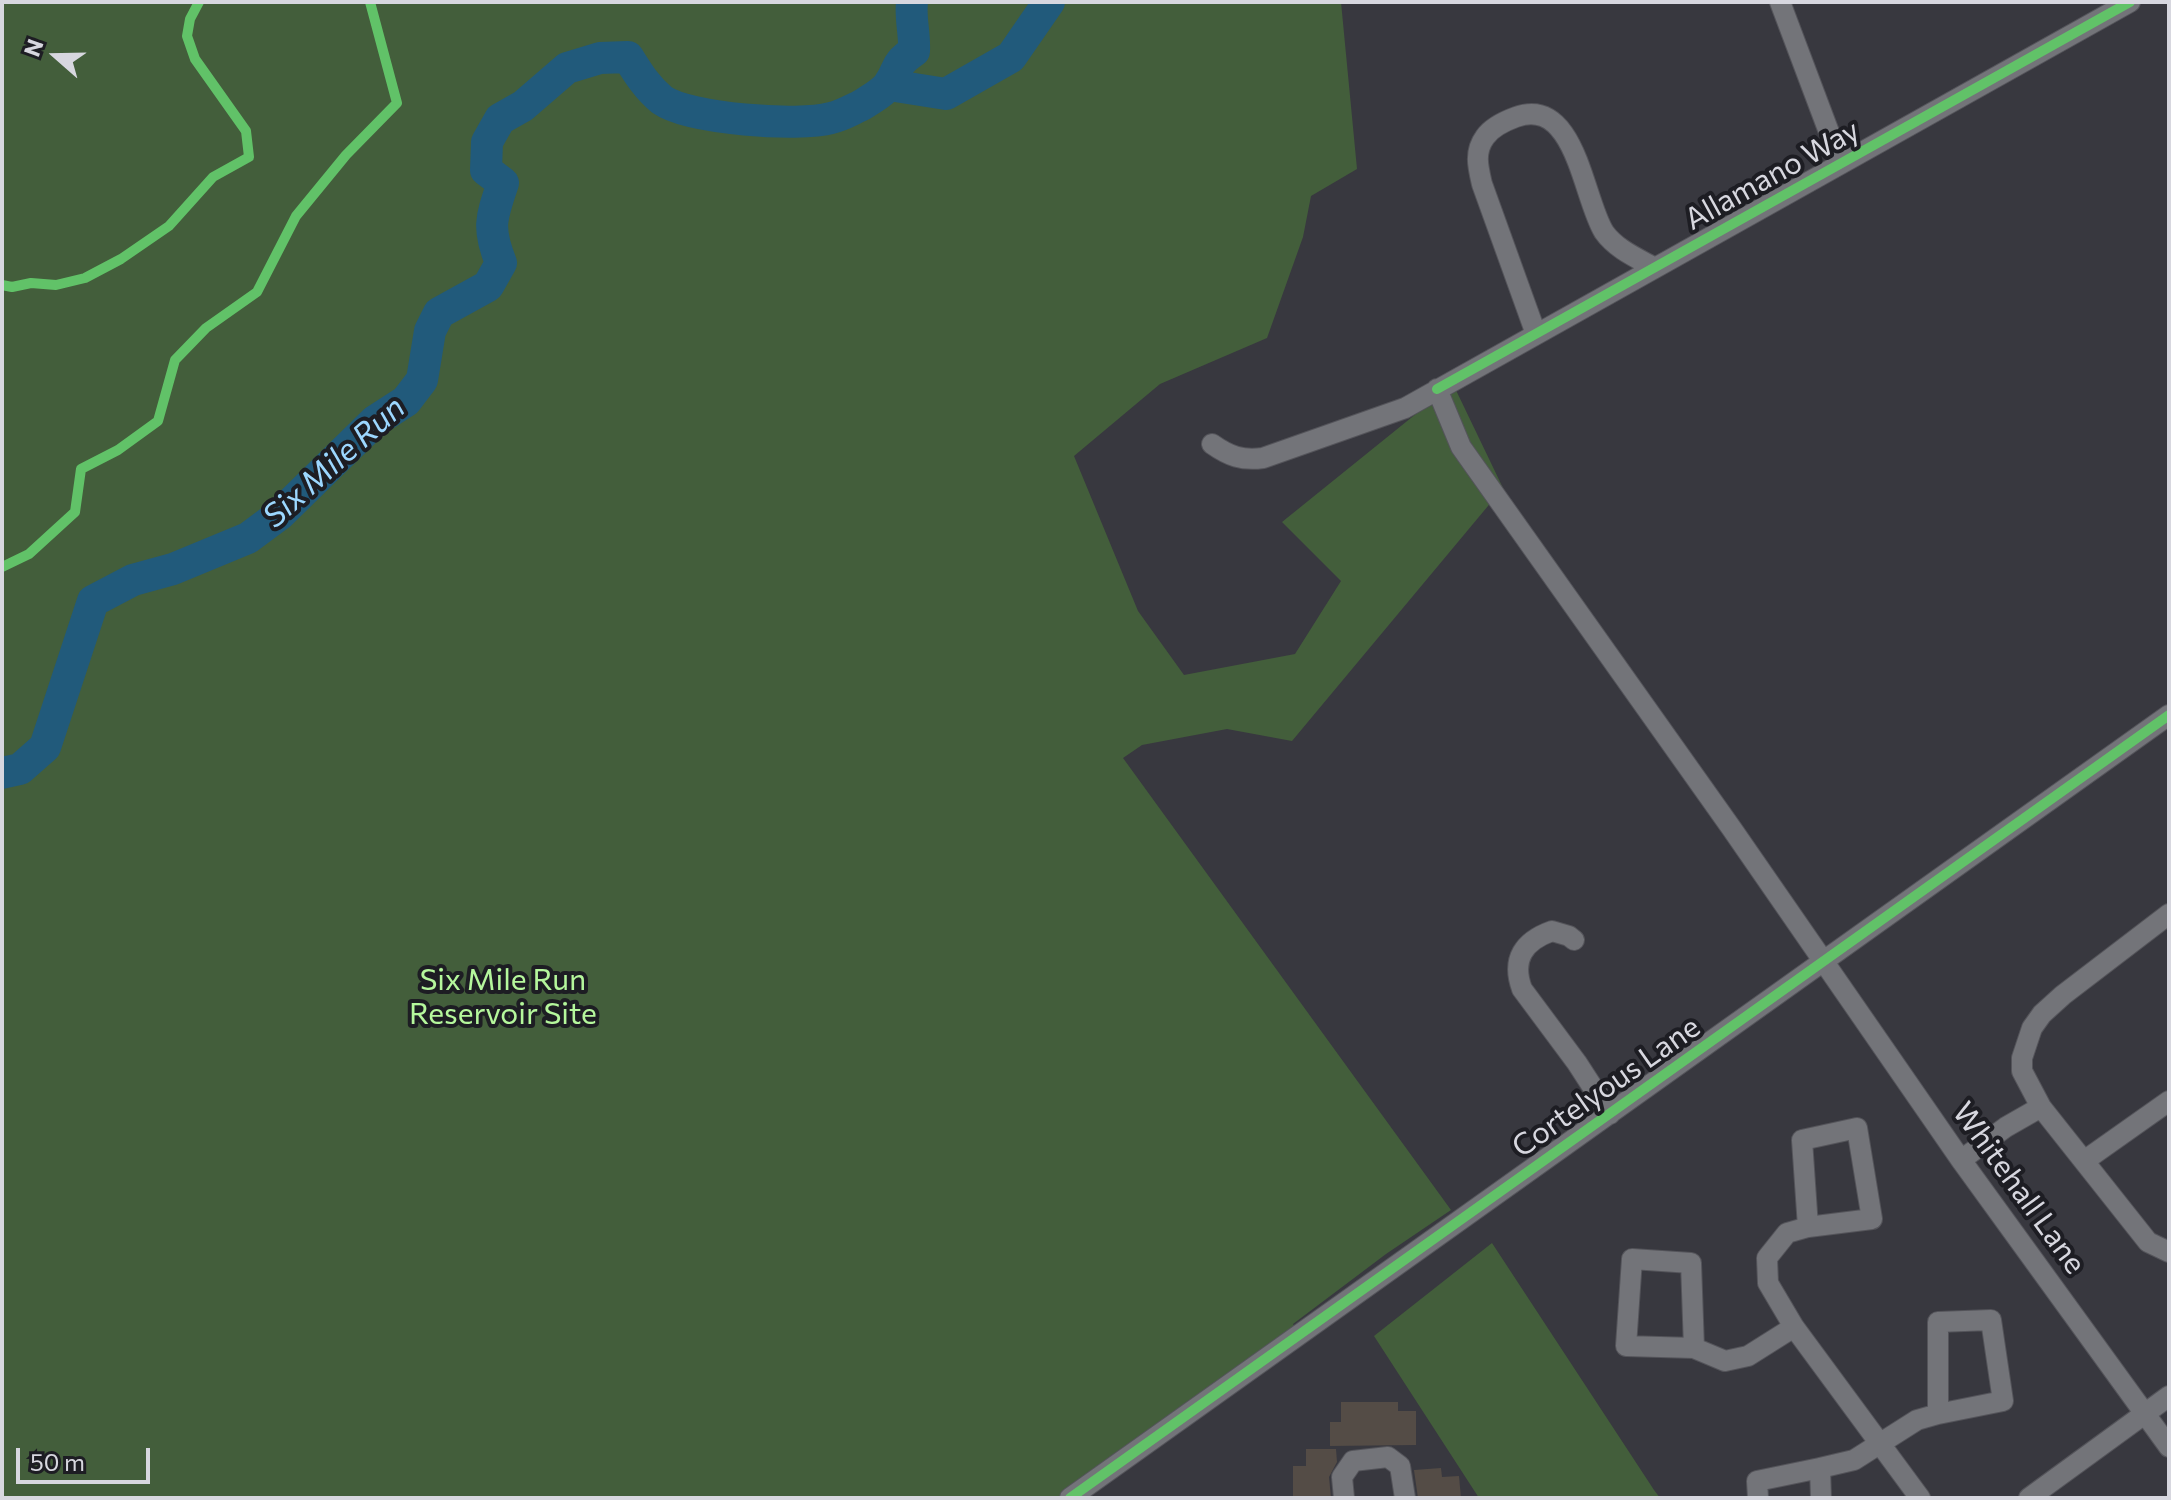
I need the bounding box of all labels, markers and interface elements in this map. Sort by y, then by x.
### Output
north arrow [16,16,96,96]
text: N [17,35,48,60]
street label: Allamano Way [1678,112,1866,238]
water label: Six Mile Run [255,388,413,536]
park label: Six Mile Run Reservoir Site [409,962,597,1032]
street label: Cortelyous Lane [1505,1009,1707,1165]
street label: Whitehall Lane [1945,1095,2093,1281]
scale bar [20,1432,154,1482]
text: 50 m [30,1447,85,1476]

